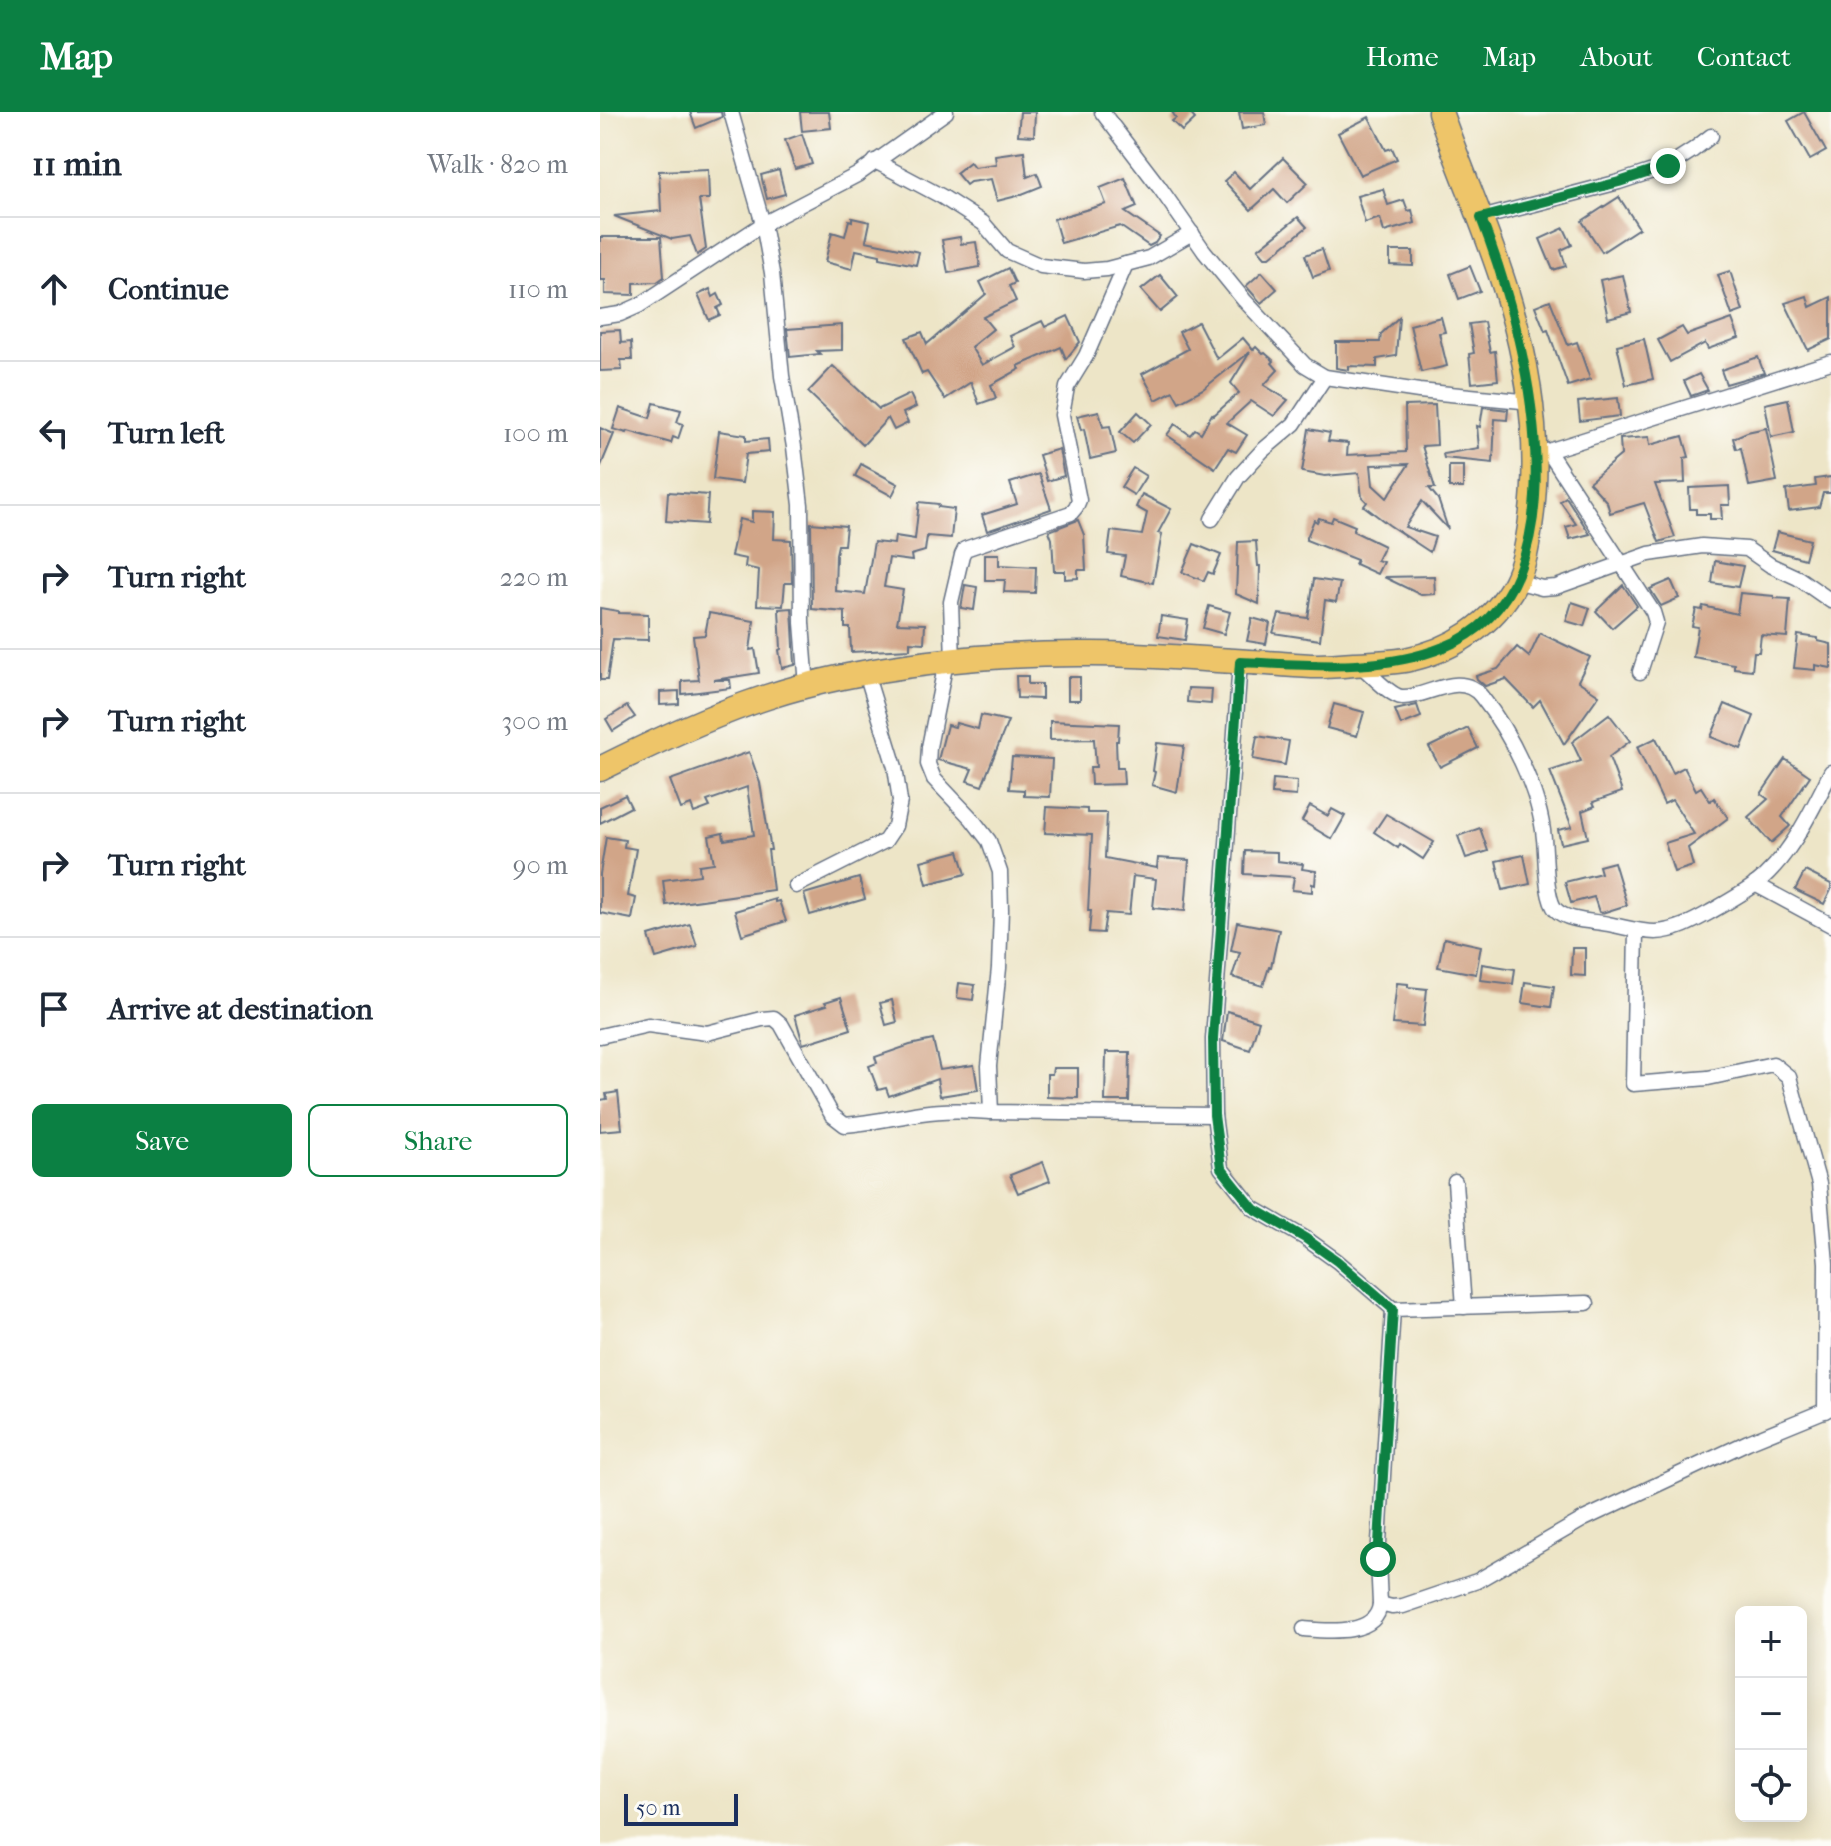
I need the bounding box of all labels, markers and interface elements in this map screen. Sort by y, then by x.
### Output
text: Map [40,34,113,79]
text: Home [1366,40,1439,73]
text: Map [1483,40,1536,73]
text: About [1580,40,1653,73]
text: Contact [1697,40,1791,73]
text: 11 min [32,144,122,184]
route end [1650,148,1686,184]
text: Walk · 820 m [427,149,568,180]
icon: ahead [32,267,76,311]
text: Continue [108,272,229,307]
text: 110 m [508,274,568,305]
icon: left [32,411,76,455]
text: Turn left [108,416,225,451]
text: 100 m [503,418,568,449]
icon: right [32,555,76,599]
text: Turn right [108,560,246,595]
text: 220 m [500,562,568,593]
icon: right [32,699,76,743]
text: Turn right [108,704,246,739]
text: 300 m [501,706,568,737]
icon: right [32,843,76,887]
text: Turn right [108,848,246,883]
text: 90 m [513,850,568,881]
icon: arrive [32,987,76,1031]
text: Arrive at destination [108,992,373,1027]
button: Save [32,1104,292,1177]
button: Share [308,1104,568,1177]
route start [1360,1541,1396,1577]
map controls [1735,1606,1807,1822]
button: + [1735,1606,1807,1678]
button: − [1735,1678,1807,1750]
button: locate [1735,1750,1807,1822]
scale bar [624,1790,738,1826]
text: 50 m [636,1795,681,1821]

